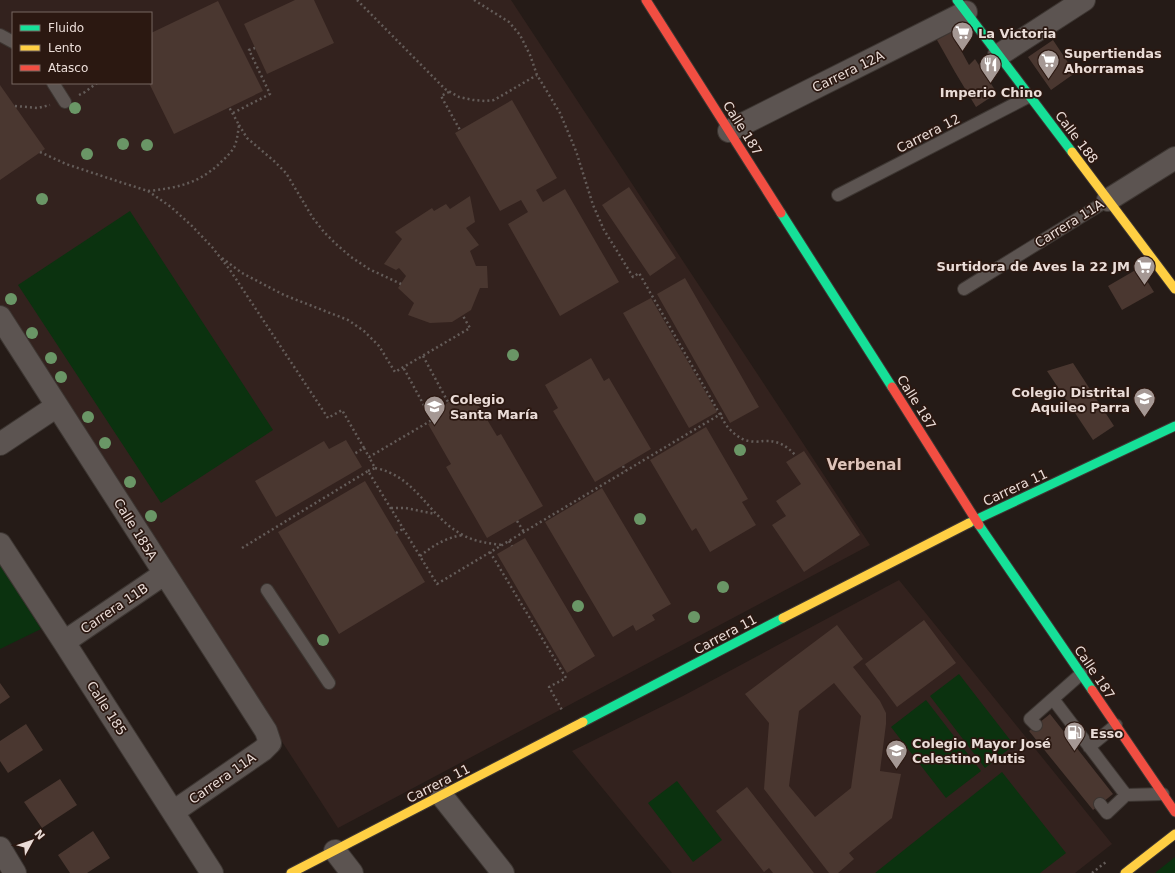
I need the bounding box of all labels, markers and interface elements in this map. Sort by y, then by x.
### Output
legend [12,12,152,84]
supermarket icon: La Victoria [949,20,975,53]
text: Fluido [48,21,84,35]
place label: La Victoria [978,26,1056,41]
text: Lento [48,41,82,55]
place label: Supertiendas Ahorramas [1064,46,1162,76]
supermarket icon: Supertiendas Ahorramas [1036,47,1062,80]
street label: Carrera 12A [810,48,887,95]
restaurant icon: Imperio Chino [978,51,1004,84]
text: Atasco [48,61,88,75]
place label: Imperio Chino [940,85,1042,100]
street label: Calle 187 [720,98,765,158]
street label: Calle 188 [1052,108,1101,166]
street label: Carrera 12 [894,111,962,156]
street label: Carrera 11A [1032,196,1106,250]
supermarket icon: Surtidora de Aves la 22 JM [1132,253,1158,286]
place label: Surtidora de Aves la 22 JM [936,259,1130,274]
street label: Calle 187 [894,372,939,432]
place label: Colegio Distrital Aquileo Parra [1012,385,1130,415]
school or university icon: Colegio Distrital Aquileo Parra [1132,386,1158,419]
place label: Colegio Santa María [450,392,538,422]
school or university icon: Colegio Santa María [421,393,447,426]
district label: Verbenal [826,456,902,474]
street label: Carrera 11 [981,466,1050,509]
street label: Calle 185A [111,496,161,563]
street label: Carrera 11B [78,580,151,636]
street label: Carrera 11 [691,612,759,657]
street label: Calle 187 [1071,643,1118,702]
street label: Calle 185 [84,679,130,738]
fuel station icon: Esso [1061,720,1087,753]
place label: Esso [1090,726,1123,741]
place label: Colegio Mayor José Celestino Mutis [912,736,1051,766]
school or university icon: Colegio Mayor José Celestino Mutis [883,737,909,770]
street label: Carrera 11A [186,750,259,807]
street label: Carrera 11 [404,761,472,806]
north arrow [12,821,52,861]
text: N [31,827,47,843]

